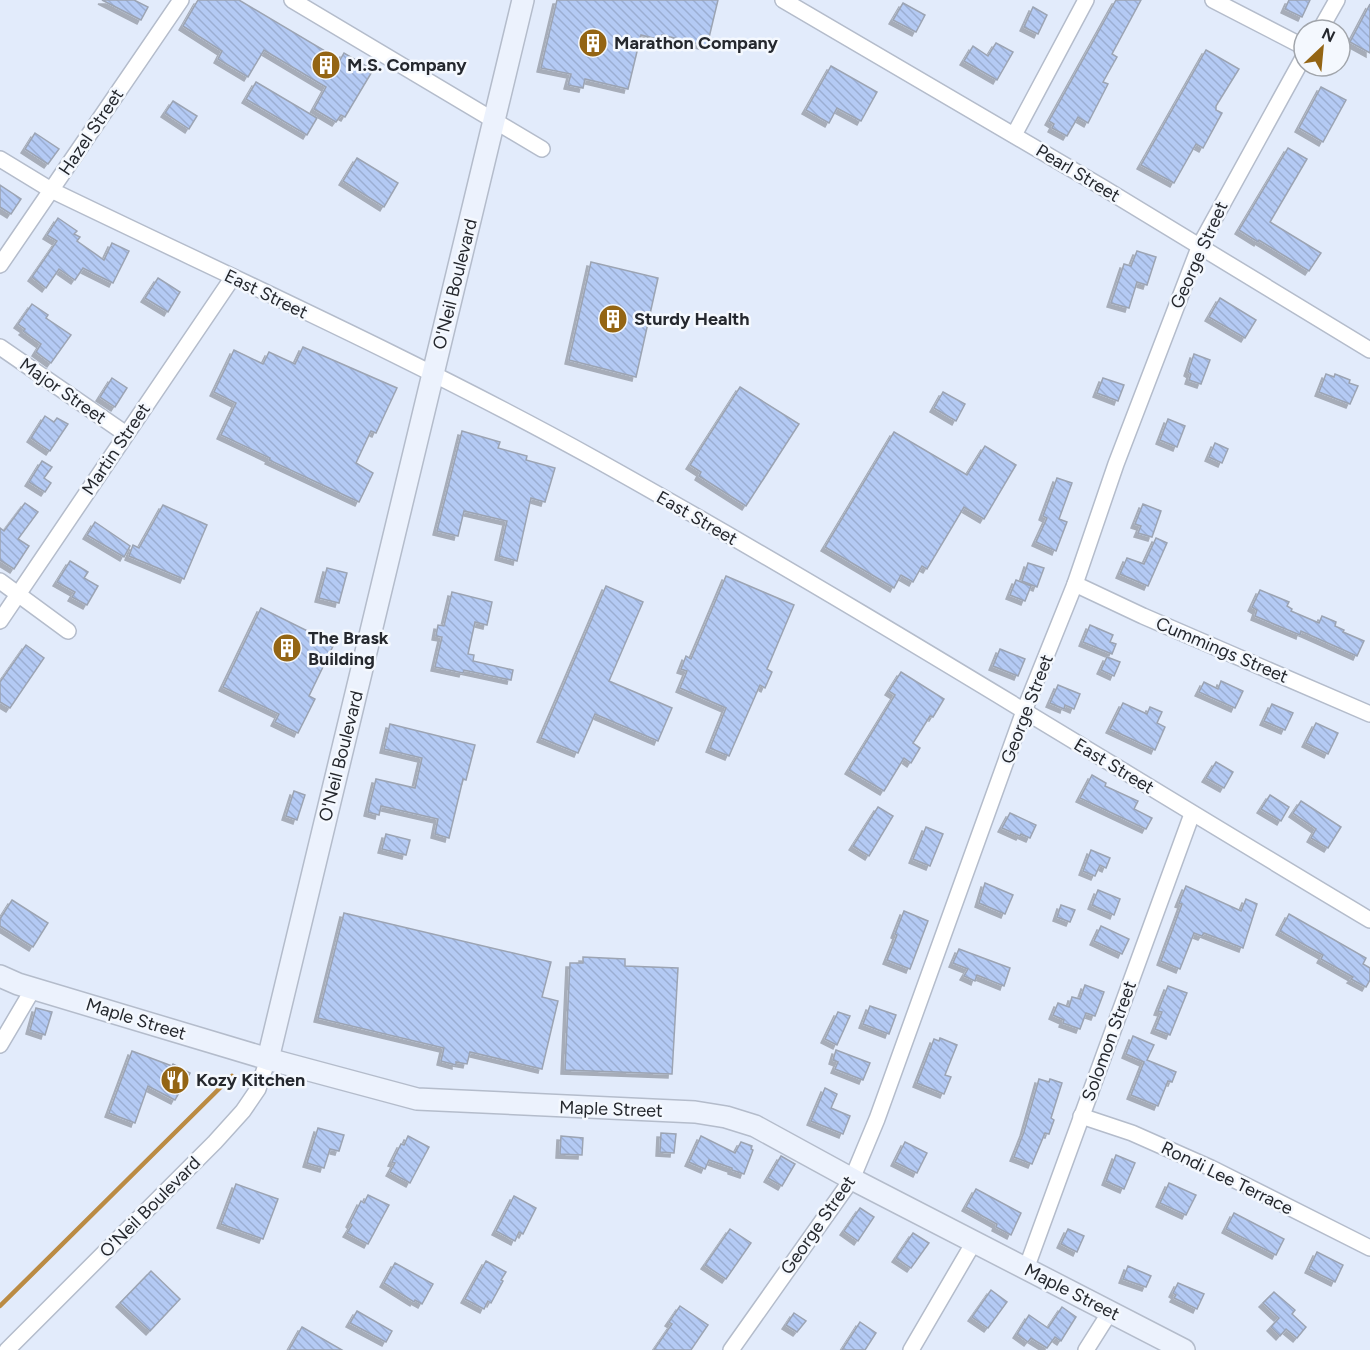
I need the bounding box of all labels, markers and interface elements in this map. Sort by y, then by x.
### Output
north arrow [1292,18,1352,78]
text: N [1319,24,1338,46]
building icon: Marathon Company [577,27,609,59]
place label: Marathon Company [614,32,778,54]
building icon: M.S. Company [310,49,342,81]
place label: M.S. Company [347,54,467,76]
street label: Hazel Street [54,84,128,180]
street label: Pearl Street [1032,139,1124,207]
street label: George Street [1166,198,1233,312]
street label: O'Neil Boulevard [428,216,482,352]
street label: East Street [221,264,311,324]
building icon: Sturdy Health [597,303,629,335]
place label: Sturdy Health [634,308,750,330]
street label: Major Street [15,353,111,429]
street label: Martin Street [77,399,155,499]
street label: East Street [653,486,742,550]
street label: Cummings Street [1152,612,1292,688]
place label: The Brask Building [308,627,389,670]
building icon: The Brask Building [271,632,303,664]
street label: George Street [996,651,1058,767]
street label: O'Neil Boulevard [314,688,368,824]
street label: East Street [1070,733,1158,799]
street label: Solomon Street [1077,978,1141,1104]
street label: Maple Street [83,993,189,1045]
restaurant icon: Kozy Kitchen [159,1064,191,1096]
place label: Kozy Kitchen [196,1069,305,1091]
street label: Maple Street [559,1096,663,1122]
street label: Rondi Lee Terrace [1157,1137,1297,1220]
street label: O'Neil Boulevard [95,1152,205,1262]
street label: George Street [776,1171,860,1279]
street label: Maple Street [1021,1259,1123,1325]

